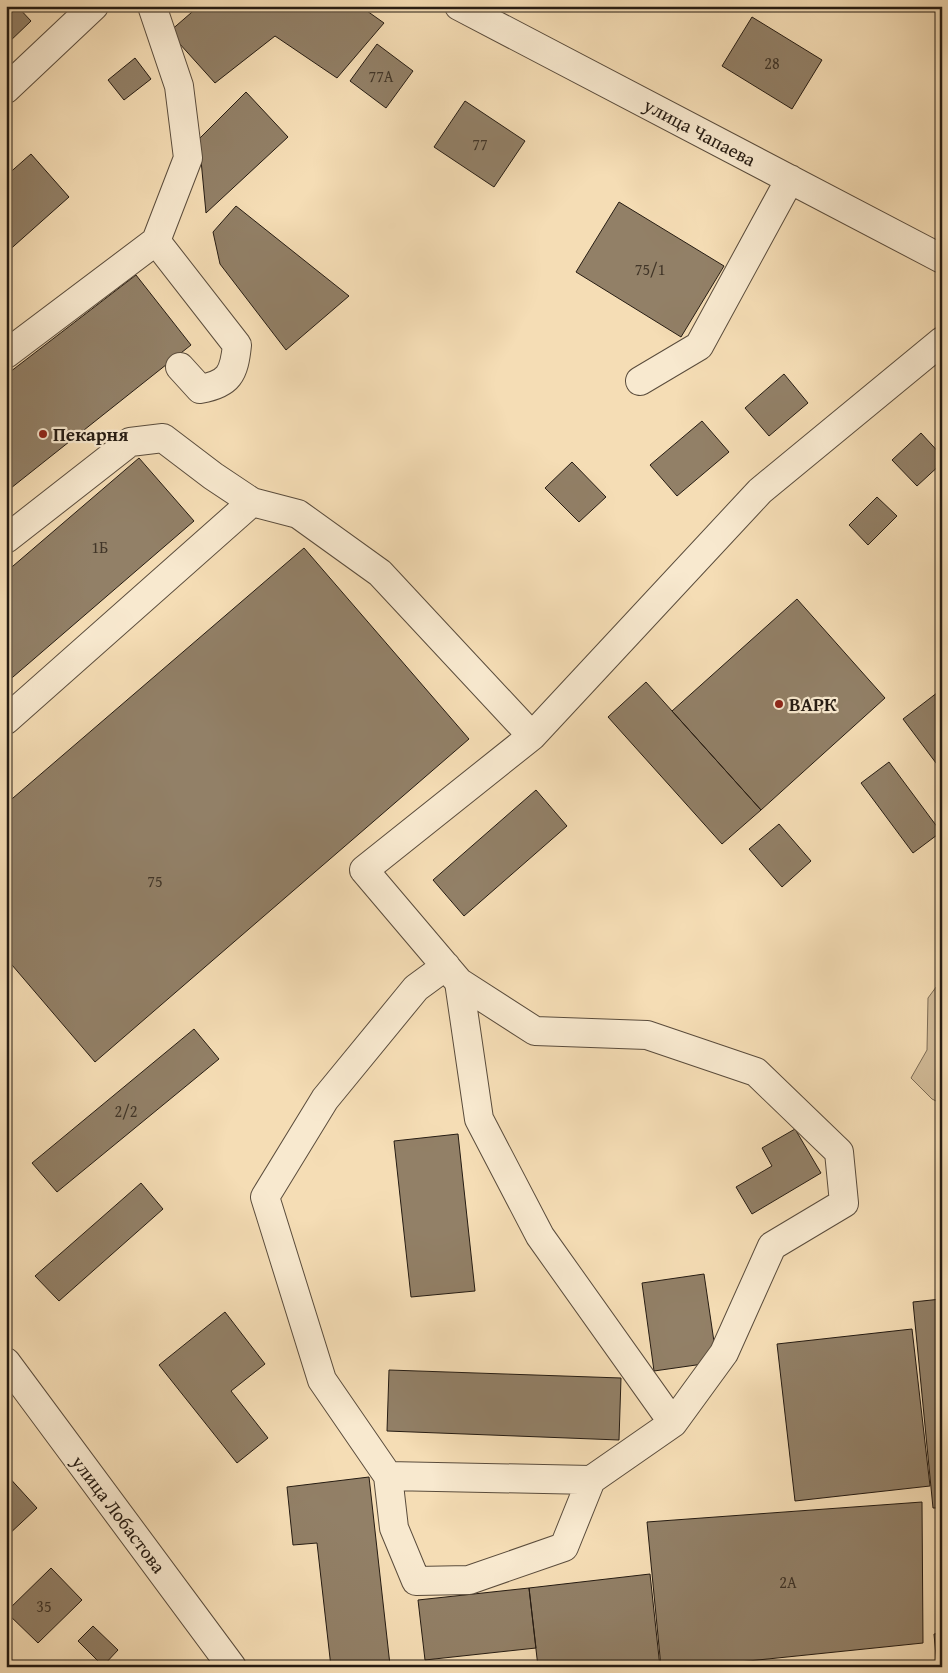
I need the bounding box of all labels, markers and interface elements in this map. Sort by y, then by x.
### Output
house number: 28 [764,51,780,75]
house number: 77А [368,64,394,88]
street label: улица Чапаева [638,90,761,173]
house number: 77 [472,132,488,156]
house number: 75/1 [635,257,665,281]
place label: Пекарня [53,420,128,448]
marker: Пекарня [37,428,49,440]
house number: 1Б [92,535,108,559]
place label: ВАРК [789,690,837,718]
marker: ВАРК [773,698,785,710]
house number: 75 [147,869,163,893]
house number: 2/2 [115,1099,137,1123]
street label: улица Лобастова [65,1448,173,1579]
house number: 2А [779,1570,797,1594]
house number: 35 [36,1594,52,1618]

